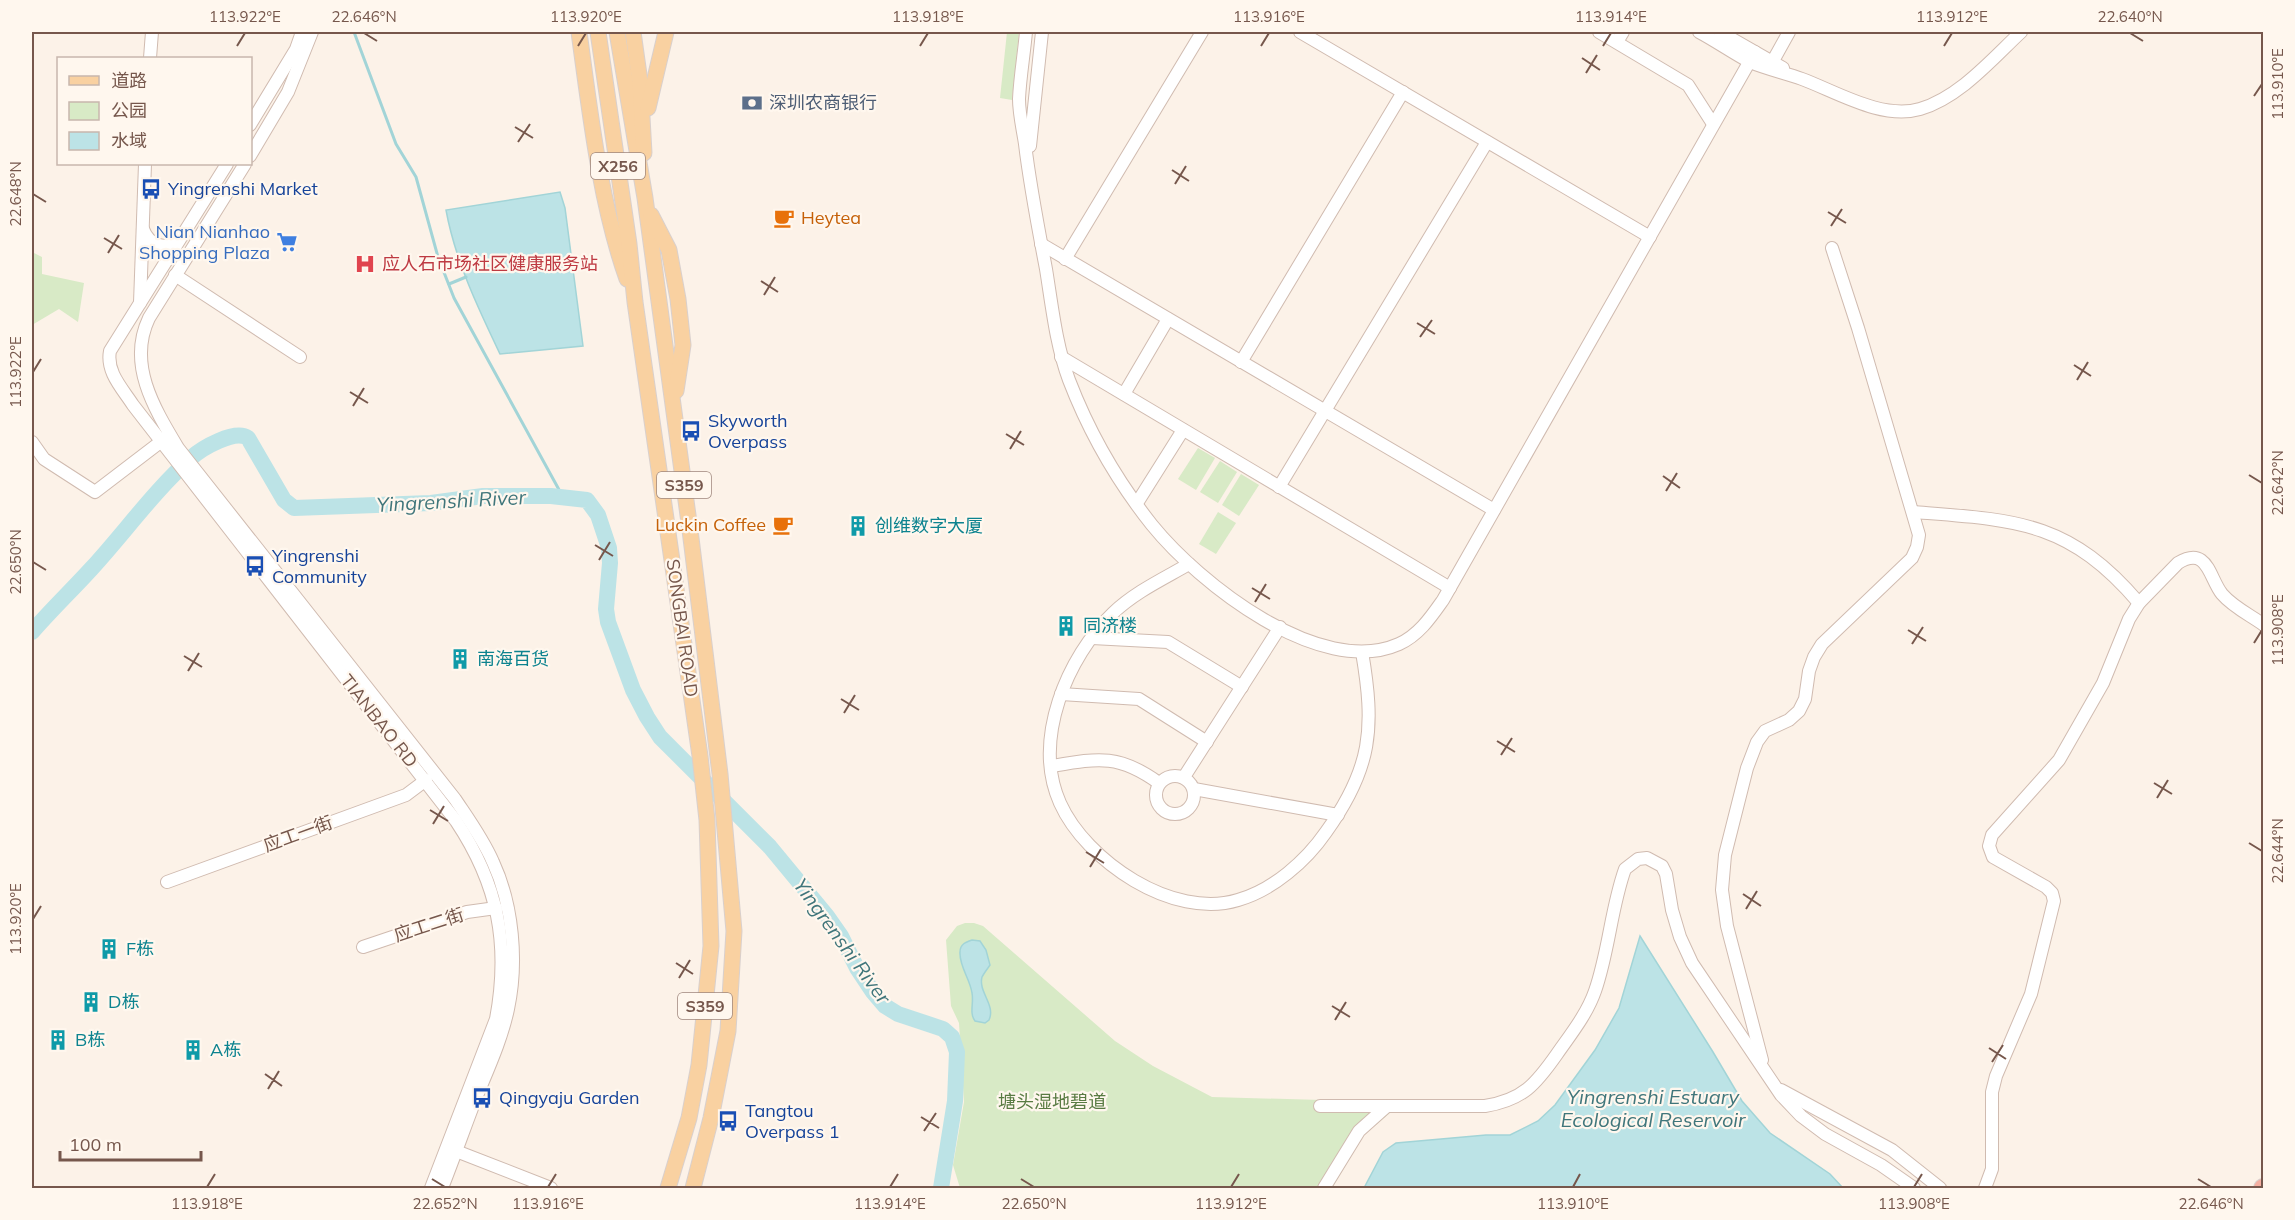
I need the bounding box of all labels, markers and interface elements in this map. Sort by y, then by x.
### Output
text: 113.922°E [209,7,281,26]
text: 22.646°N [331,7,397,26]
text: 113.920°E [550,7,622,26]
text: 113.918°E [892,7,964,26]
text: 113.916°E [1233,7,1305,26]
text: 113.914°E [1575,7,1647,26]
text: 113.912°E [1916,7,1988,26]
text: 22.640°N [2097,7,2163,26]
text: 113.910°E [2268,48,2287,120]
legend [57,57,252,165]
text: 道路 [111,69,147,92]
bank icon: 深圳农商银行 [740,91,764,115]
place label: 深圳农商银行 [769,91,877,114]
text: 公园 [111,99,147,122]
text: 水域 [111,129,147,152]
road number: X256 [591,153,645,179]
text: 22.648°N [6,161,25,227]
bus stop icon: Yingrenshi Market [139,177,163,201]
place label: Yingrenshi Market [167,177,318,200]
cafe icon: Heytea [772,206,796,230]
place label: Heytea [801,206,861,229]
place label: Nian Nianhao Shopping Plaza [139,220,270,264]
supermarket icon: Nian Nianhao Shopping Plaza [275,230,299,254]
hospital icon: 应人石市场社区健康服务站 [353,252,377,276]
place label: 应人石市场社区健康服务站 [382,252,598,275]
text: 113.922°E [6,336,25,408]
place label: Skyworth Overpass [708,409,788,453]
bus stop icon: Skyworth Overpass [679,419,703,443]
text: 22.642°N [2268,450,2287,516]
road number: S359 [657,472,711,498]
water label: Yingrenshi River [376,484,527,517]
place label: Luckin Coffee [655,513,766,536]
cafe icon: Luckin Coffee [771,513,795,537]
building icon: 创维数字大厦 [846,514,870,538]
place label: 创维数字大厦 [875,514,983,537]
text: 22.650°N [6,529,25,595]
place label: Yingrenshi Community [271,544,367,588]
bus stop icon: Yingrenshi Community [243,554,267,578]
street label: SONGBAI ROAD [661,557,704,698]
text: 113.908°E [2268,594,2287,666]
building icon: 同济楼 [1054,614,1078,638]
place label: 同济楼 [1083,614,1137,637]
building icon: 南海百货 [448,647,472,671]
place label: 南海百货 [477,647,549,670]
street label: TIANBAO RD [336,670,423,772]
street label: 应工一街 [260,810,336,857]
text: 22.644°N [2268,818,2287,884]
water label: Yingrenshi River [788,873,897,1009]
text: 113.920°E [6,883,25,955]
street label: 应工二街 [391,902,467,947]
building icon: F栋 [97,937,121,961]
place label: F栋 [126,937,154,960]
building icon: D栋 [79,990,103,1014]
place label: D栋 [108,990,139,1013]
road number: S359 [678,993,732,1019]
building icon: B栋 [46,1028,70,1052]
place label: B栋 [75,1028,105,1051]
building icon: A栋 [181,1038,205,1062]
place label: A栋 [210,1038,241,1061]
water label: Yingrenshi Estuary Ecological Reservoir [1561,1084,1746,1132]
bus stop icon: Qingyaju Garden [470,1086,494,1110]
place label: Qingyaju Garden [499,1086,640,1109]
park label: 塘头湿地碧道 [998,1090,1106,1113]
place label: Tangtou Overpass 1 [745,1099,840,1143]
bus stop icon: Tangtou Overpass 1 [716,1109,740,1133]
scale bar [60,1124,201,1162]
text: 100 m [69,1133,122,1156]
text: 113.918°E [171,1194,243,1213]
text: 22.652°N [412,1194,478,1213]
text: 113.916°E [512,1194,584,1213]
text: 113.914°E [854,1194,926,1213]
text: 22.650°N [1001,1194,1067,1213]
text: 113.912°E [1195,1194,1267,1213]
text: 113.910°E [1537,1194,1609,1213]
text: 113.908°E [1878,1194,1950,1213]
text: 22.646°N [2178,1194,2244,1213]

